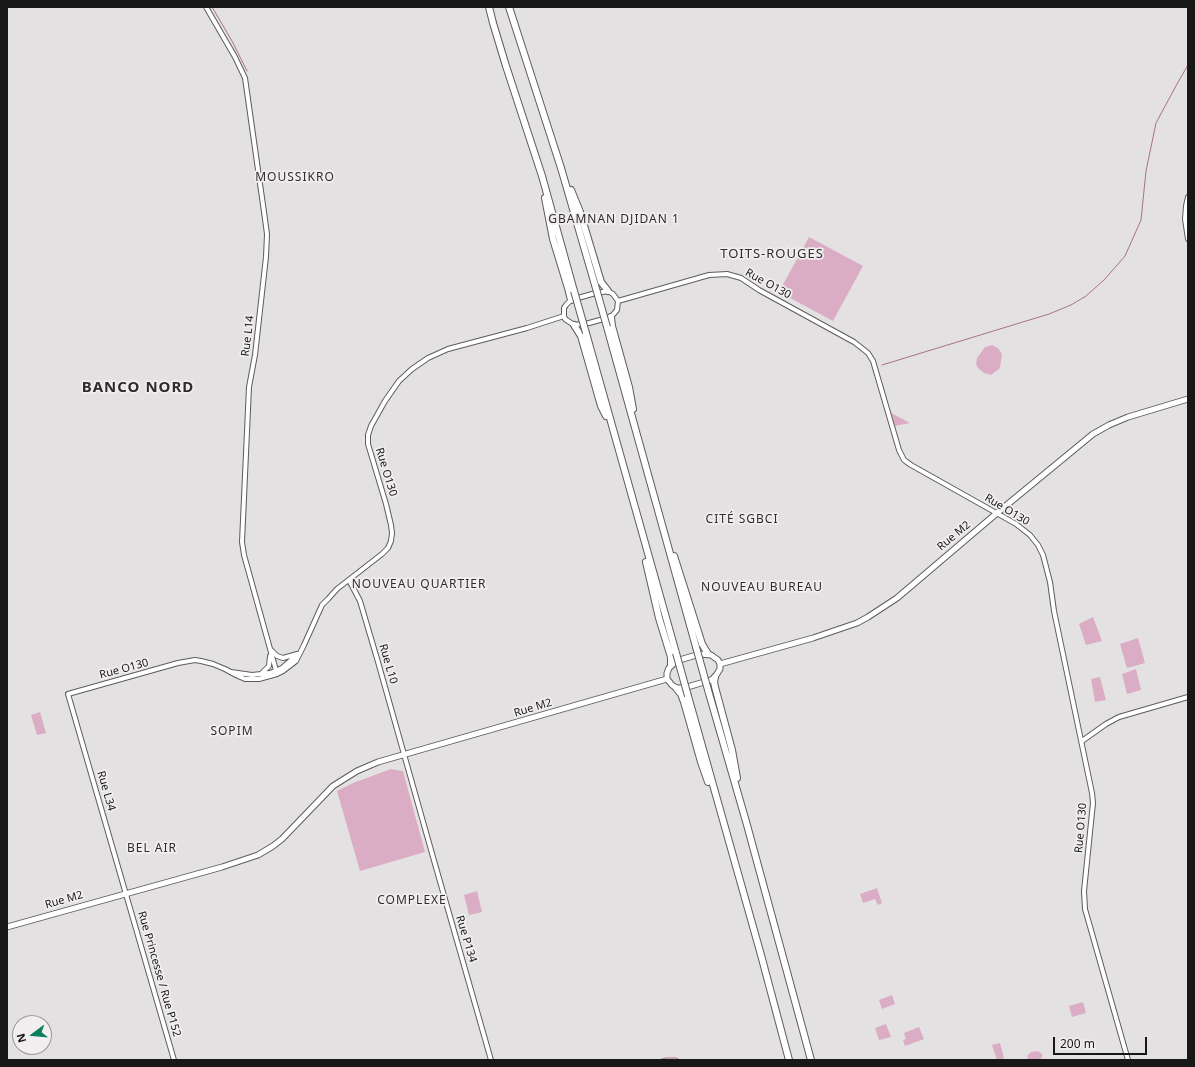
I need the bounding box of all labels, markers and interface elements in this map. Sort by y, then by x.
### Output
district label: MOUSSIKRO [255,171,335,185]
district label: GBAMNAN DJIDAN 1 [548,213,680,227]
district label: TOITS-ROUGES [720,246,824,262]
street label: Rue O130 [743,266,793,302]
street label: Rue L14 [239,315,257,357]
district label: BANCO NORD [82,379,194,397]
street label: Rue O130 [372,446,400,498]
street label: Rue O130 [982,491,1032,529]
district label: CITÉ SGBCI [706,513,778,527]
street label: Rue M2 [935,518,973,554]
district label: NOUVEAU QUARTIER [352,578,486,592]
district label: NOUVEAU BUREAU [701,581,823,595]
street label: Rue L10 [376,642,400,686]
street label: Rue O130 [98,656,150,682]
street label: Rue M2 [512,696,554,720]
district label: SOPIM [210,725,254,739]
street label: Rue L34 [94,769,118,813]
street label: Rue O130 [1072,802,1090,854]
district label: BEL AIR [127,842,177,856]
street label: Rue M2 [43,888,85,912]
district label: COMPLEXE [377,894,447,908]
street label: Rue Princesse / Rue P152 [135,910,183,1038]
street label: Rue P134 [453,914,479,964]
north arrow [12,1015,52,1055]
scale bar [1055,1029,1149,1055]
text: N [13,1032,29,1045]
text: 200 m [1060,1035,1095,1052]

